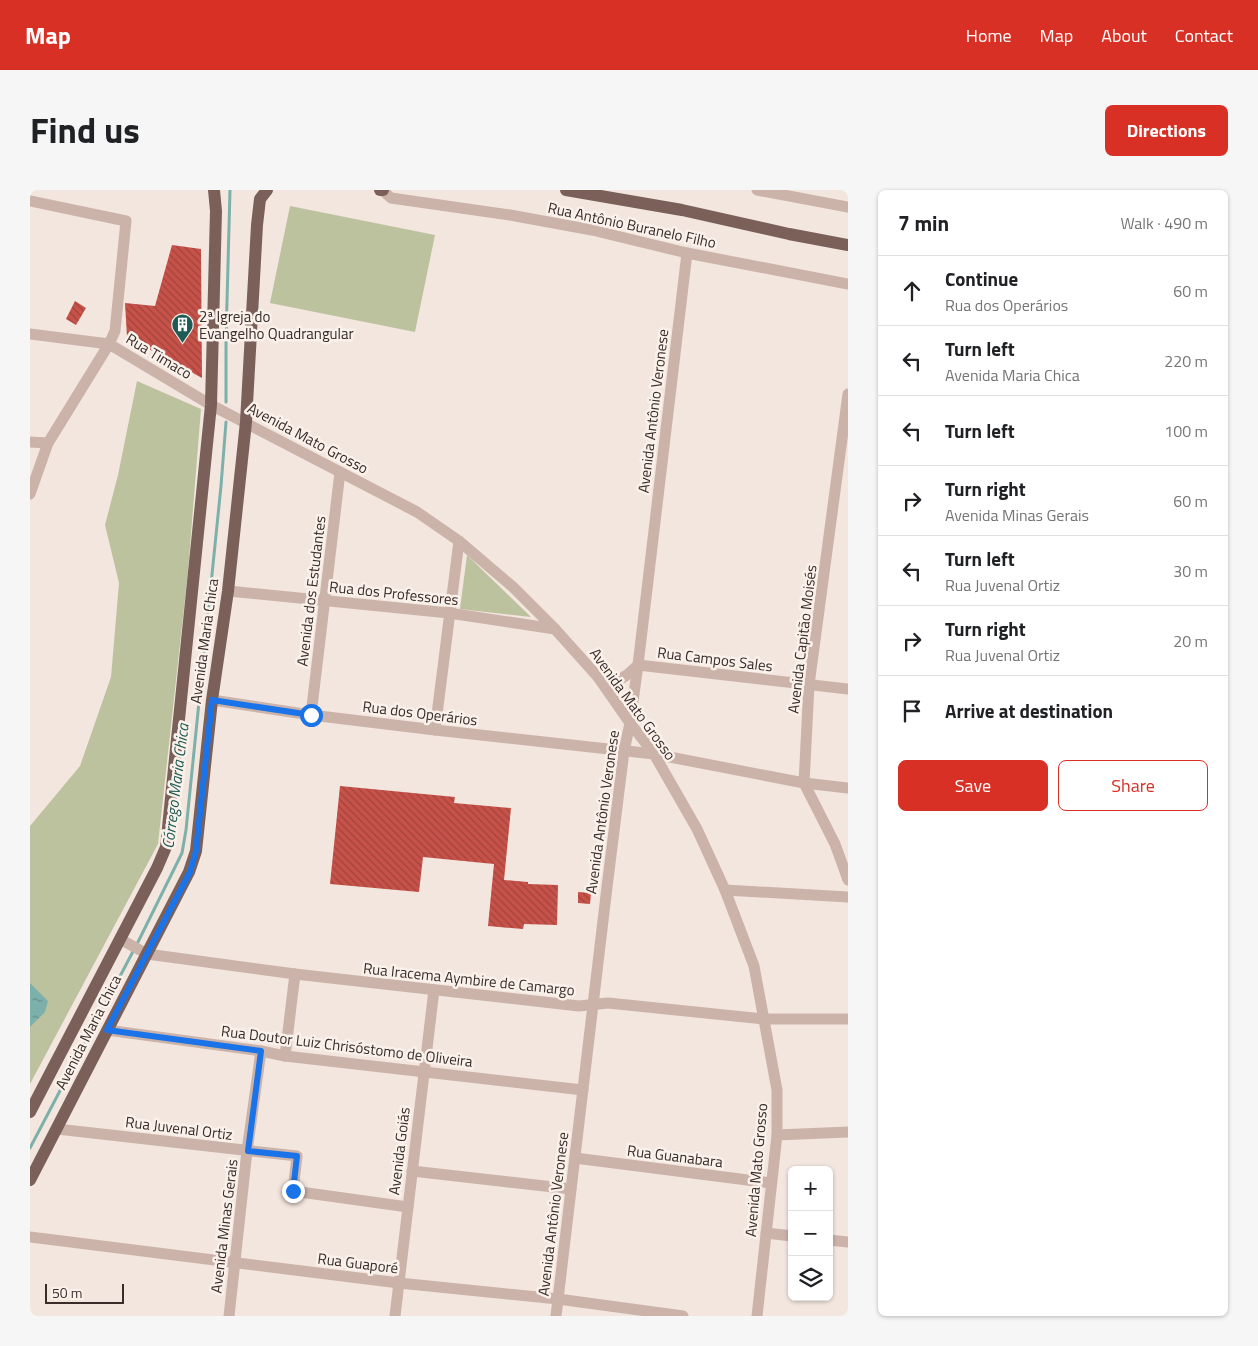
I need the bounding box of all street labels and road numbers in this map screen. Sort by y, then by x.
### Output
street label: Rua Antônio Buranelo Filho [546,196,718,254]
street label: Rua Timaco [122,327,197,385]
street label: Avenida Antônio Veronese [632,328,674,494]
street label: Avenida Mato Grosso [243,396,373,480]
street label: Avenida dos Estudantes [290,514,332,668]
street label: Avenida Capitão Moisés [781,563,823,715]
street label: Rua dos Professores [328,575,460,611]
street label: Avenida Maria Chica [184,576,224,705]
street label: Rua Campos Sales [656,641,774,677]
street label: Avenida Mato Grosso [584,643,682,765]
street label: Rua dos Operários [361,695,479,731]
street label: Avenida Antônio Veronese [579,729,625,895]
street label: Rua Iracema Aymbire de Camargo [362,956,576,1002]
street label: Avenida Maria Chica [49,970,127,1094]
street label: Rua Doutor Luiz Chrisóstomo de Oliveira [220,1019,475,1073]
street label: Avenida Mato Grosso [739,1102,773,1238]
street label: Avenida Goiás [382,1106,416,1196]
street label: Rua Juvenal Ortiz [124,1110,234,1146]
street label: Avenida Antônio Veronese [532,1131,574,1297]
street label: Rua Guanabara [626,1139,725,1173]
street label: Avenida Minas Gerais [204,1158,244,1294]
street label: Rua Guaporé [316,1247,400,1279]

